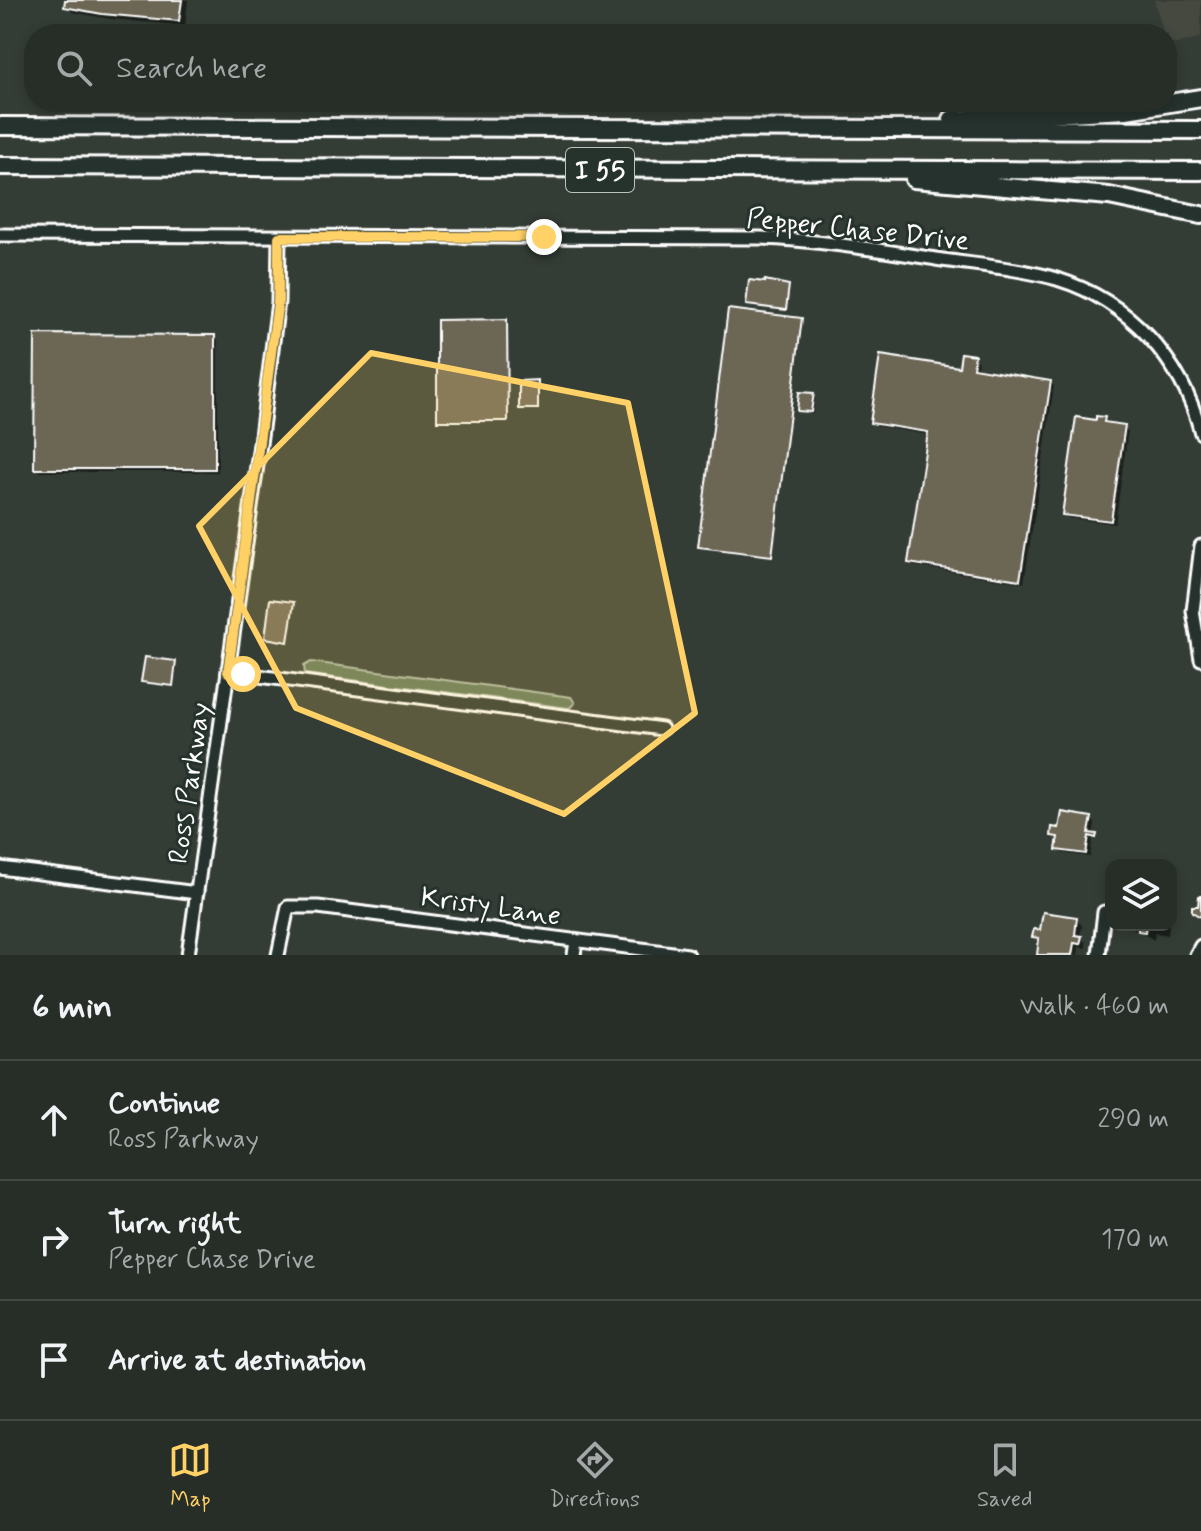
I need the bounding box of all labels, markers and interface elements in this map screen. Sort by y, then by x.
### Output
search box [24,24,1177,112]
icon: search [52,46,96,90]
text: Search here [116,49,267,88]
road number: I 55 [566,148,634,192]
street label: Pepper Chase Drive [745,200,971,261]
route end [526,219,562,255]
route start [225,656,261,692]
street label: Ross Parkway [161,700,220,866]
map controls [1105,859,1177,931]
button: layers [1105,859,1177,931]
street label: Kristy Lane [418,879,563,936]
text: 6 min [32,985,112,1030]
text: Walk · 460 m [1020,990,1169,1024]
text: Continue [108,1084,220,1123]
icon: ahead [32,1098,76,1142]
text: 290 m [1097,1103,1169,1137]
text: Ross Parkway [108,1123,259,1157]
text: Turn right [108,1204,241,1243]
icon: right [32,1218,76,1262]
text: 170 m [1101,1223,1169,1257]
text: Pepper Chase Drive [108,1243,316,1277]
icon: arrive [32,1338,76,1382]
text: Arrive at destination [108,1341,366,1380]
tab: Map [168,1438,212,1514]
tab: Directions [549,1438,640,1514]
tab: Saved [977,1438,1032,1514]

